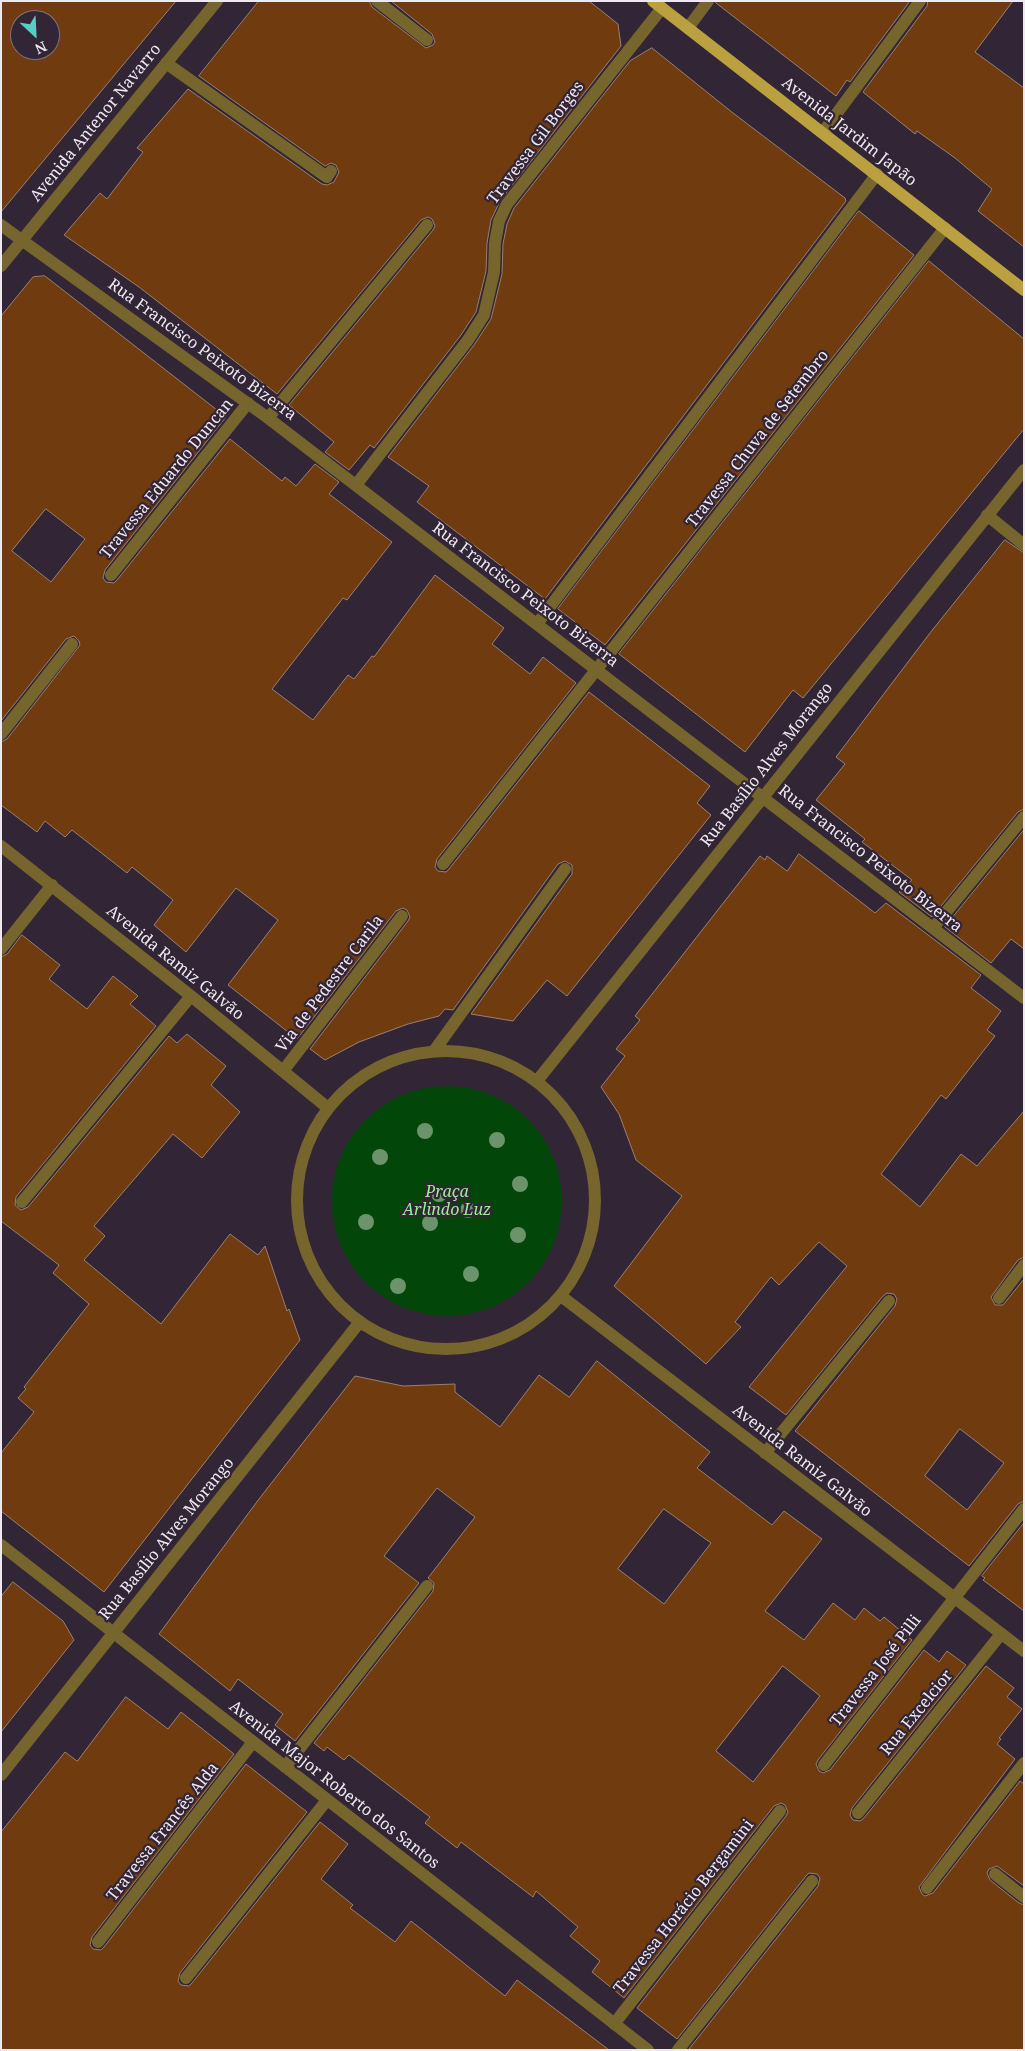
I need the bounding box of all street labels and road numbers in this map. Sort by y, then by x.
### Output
street label: Avenida Antenor Navarro [26,40,166,206]
street label: Avenida Jardim Japão [778,73,920,191]
street label: Travessa Gil Borges [484,78,588,208]
street label: Rua Francisco Peixoto Bizerra [104,275,300,425]
street label: Travessa Chuva de Setembro [683,347,833,531]
street label: Travessa Eduardo Duncan [96,395,238,563]
street label: Rua Francisco Peixoto Bizerra [428,519,622,671]
street label: Rua Basílio Alves Morango [697,679,837,851]
street label: Rua Francisco Peixoto Bizerra [774,781,966,937]
street label: Avenida Ramiz Galvão [102,902,248,1024]
street label: Via de Pedestre Carila [272,912,388,1056]
street label: Avenida Ramiz Galvão [728,1401,876,1521]
street label: Rua Basílio Alves Morango [96,1454,238,1624]
street label: Travessa José Pilli [827,1611,925,1731]
street label: Rua Excelcior [877,1666,957,1760]
street label: Avenida Major Roberto dos Santos [225,1697,443,1873]
street label: Travessa Francês Alda [103,1759,223,1905]
street label: Travessa Horácio Bergamini [610,1816,758,1998]

